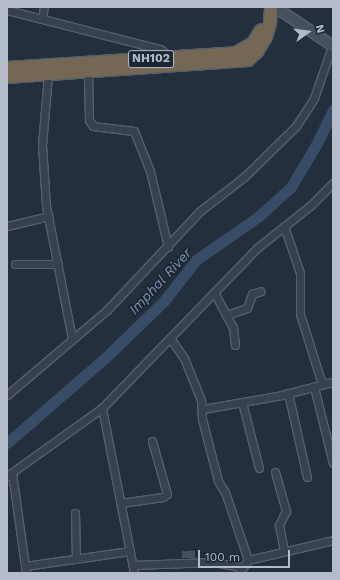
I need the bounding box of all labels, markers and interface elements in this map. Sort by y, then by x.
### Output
north arrow [288,12,328,52]
text: N [313,23,327,35]
road number: NH102 [128,49,174,69]
water label: Imphal River [125,244,195,318]
scale bar [200,542,292,568]
text: 100 m [205,550,240,564]

